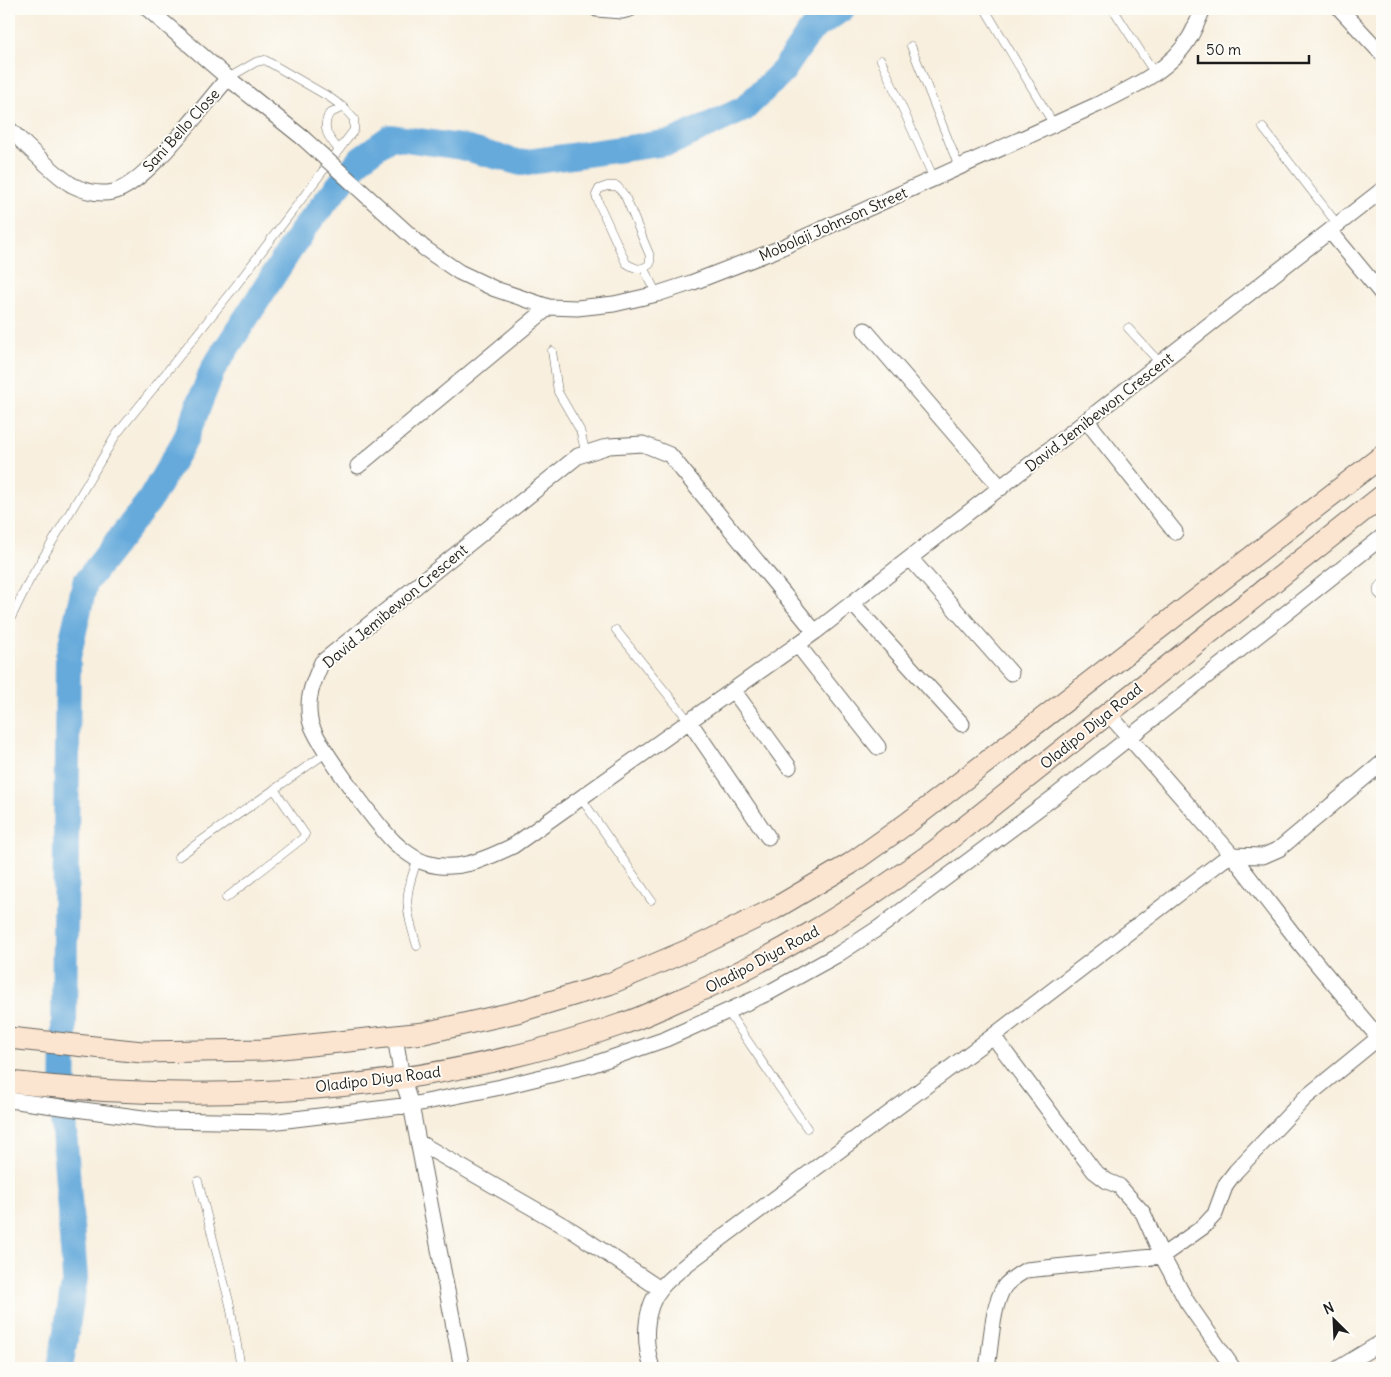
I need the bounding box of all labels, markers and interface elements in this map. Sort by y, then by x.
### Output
scale bar [1198,32,1310,64]
text: 50 m [1206,40,1241,59]
street label: Sani Bello Close [139,84,223,176]
street label: Mobolaji Johnson Street [756,183,910,265]
street label: David Jemibewon Crescent [1021,348,1177,476]
street label: David Jemibewon Crescent [319,540,471,672]
street label: Oladipo Diya Road [1036,679,1146,773]
street label: Oladipo Diya Road [702,921,822,997]
street label: Oladipo Diya Road [314,1062,442,1096]
north arrow [1308,1294,1358,1344]
text: N [1321,1298,1337,1318]

